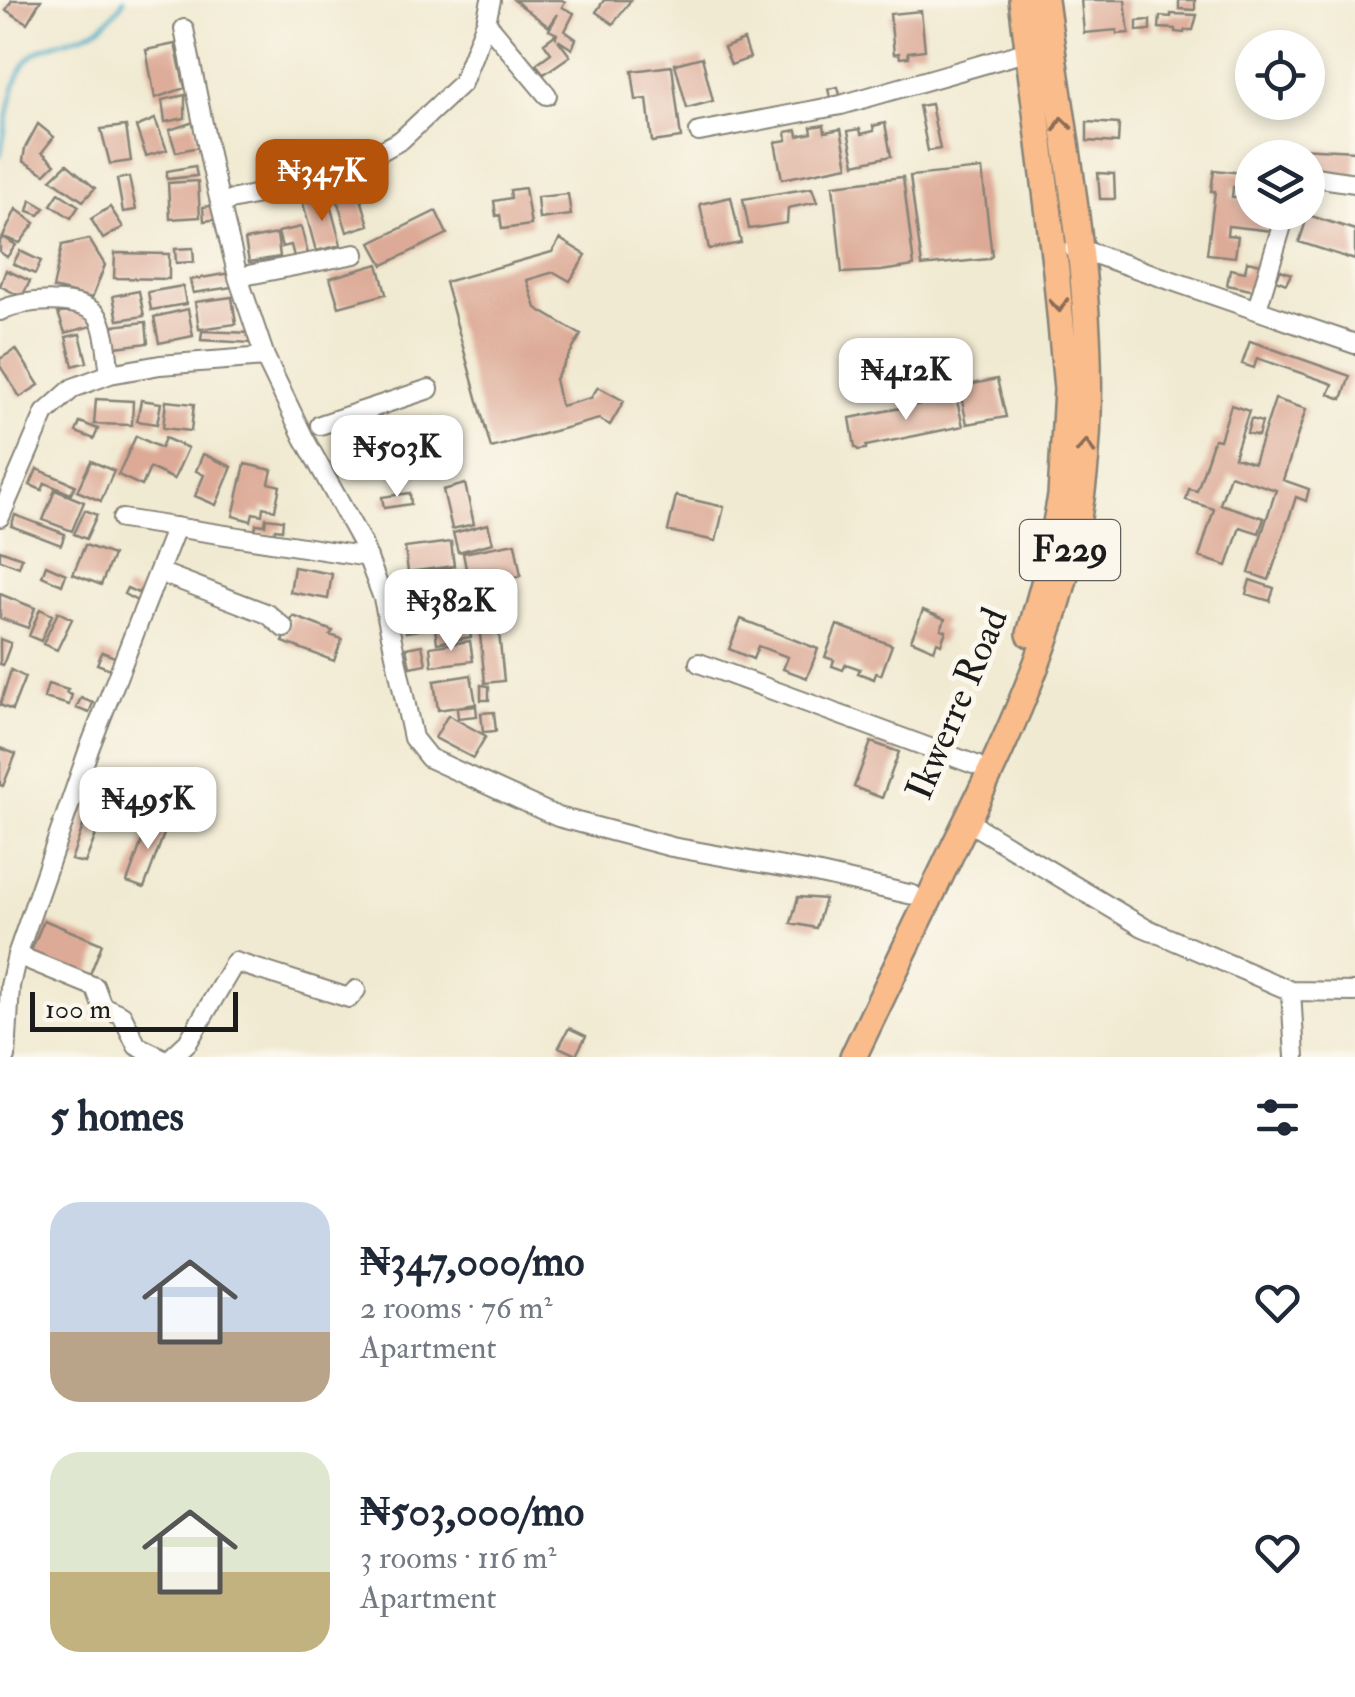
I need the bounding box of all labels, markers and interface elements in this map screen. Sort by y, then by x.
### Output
map controls [1235,30,1325,230]
button: locate [1235,30,1325,120]
one-way arrow [1053,115,1074,132]
pin: ₦347K [252,139,392,224]
button: layers [1235,140,1325,230]
text: ₦347K [278,151,366,191]
one-way arrow [1048,298,1069,314]
pin: ₦412K [836,338,976,423]
text: ₦412K [861,350,951,390]
pin: ₦503K [327,415,467,500]
text: ₦503K [353,427,441,467]
one-way arrow [1075,439,1096,455]
road number: F229 [1020,520,1120,580]
pin: ₦382K [381,569,521,654]
text: ₦382K [407,581,495,621]
street label: Ikwerre Road [895,601,1019,807]
pin: ₦495K [78,767,218,852]
text: ₦495K [101,779,195,819]
scale bar [30,987,238,1032]
text: 100 m [45,992,111,1027]
icon: filters [1250,1090,1305,1145]
text: 5 homes [50,1091,184,1143]
text: ₦347,000/mo [360,1236,585,1288]
icon: home [130,1242,250,1362]
icon: heart [1250,1275,1305,1330]
text: 2 rooms · 76 m² [360,1288,553,1328]
text: Apartment [360,1328,497,1368]
text: ₦503,000/mo [360,1486,584,1538]
icon: home [130,1492,250,1612]
icon: heart [1250,1525,1305,1580]
text: 3 rooms · 116 m² [360,1538,557,1578]
text: Apartment [360,1578,497,1618]

